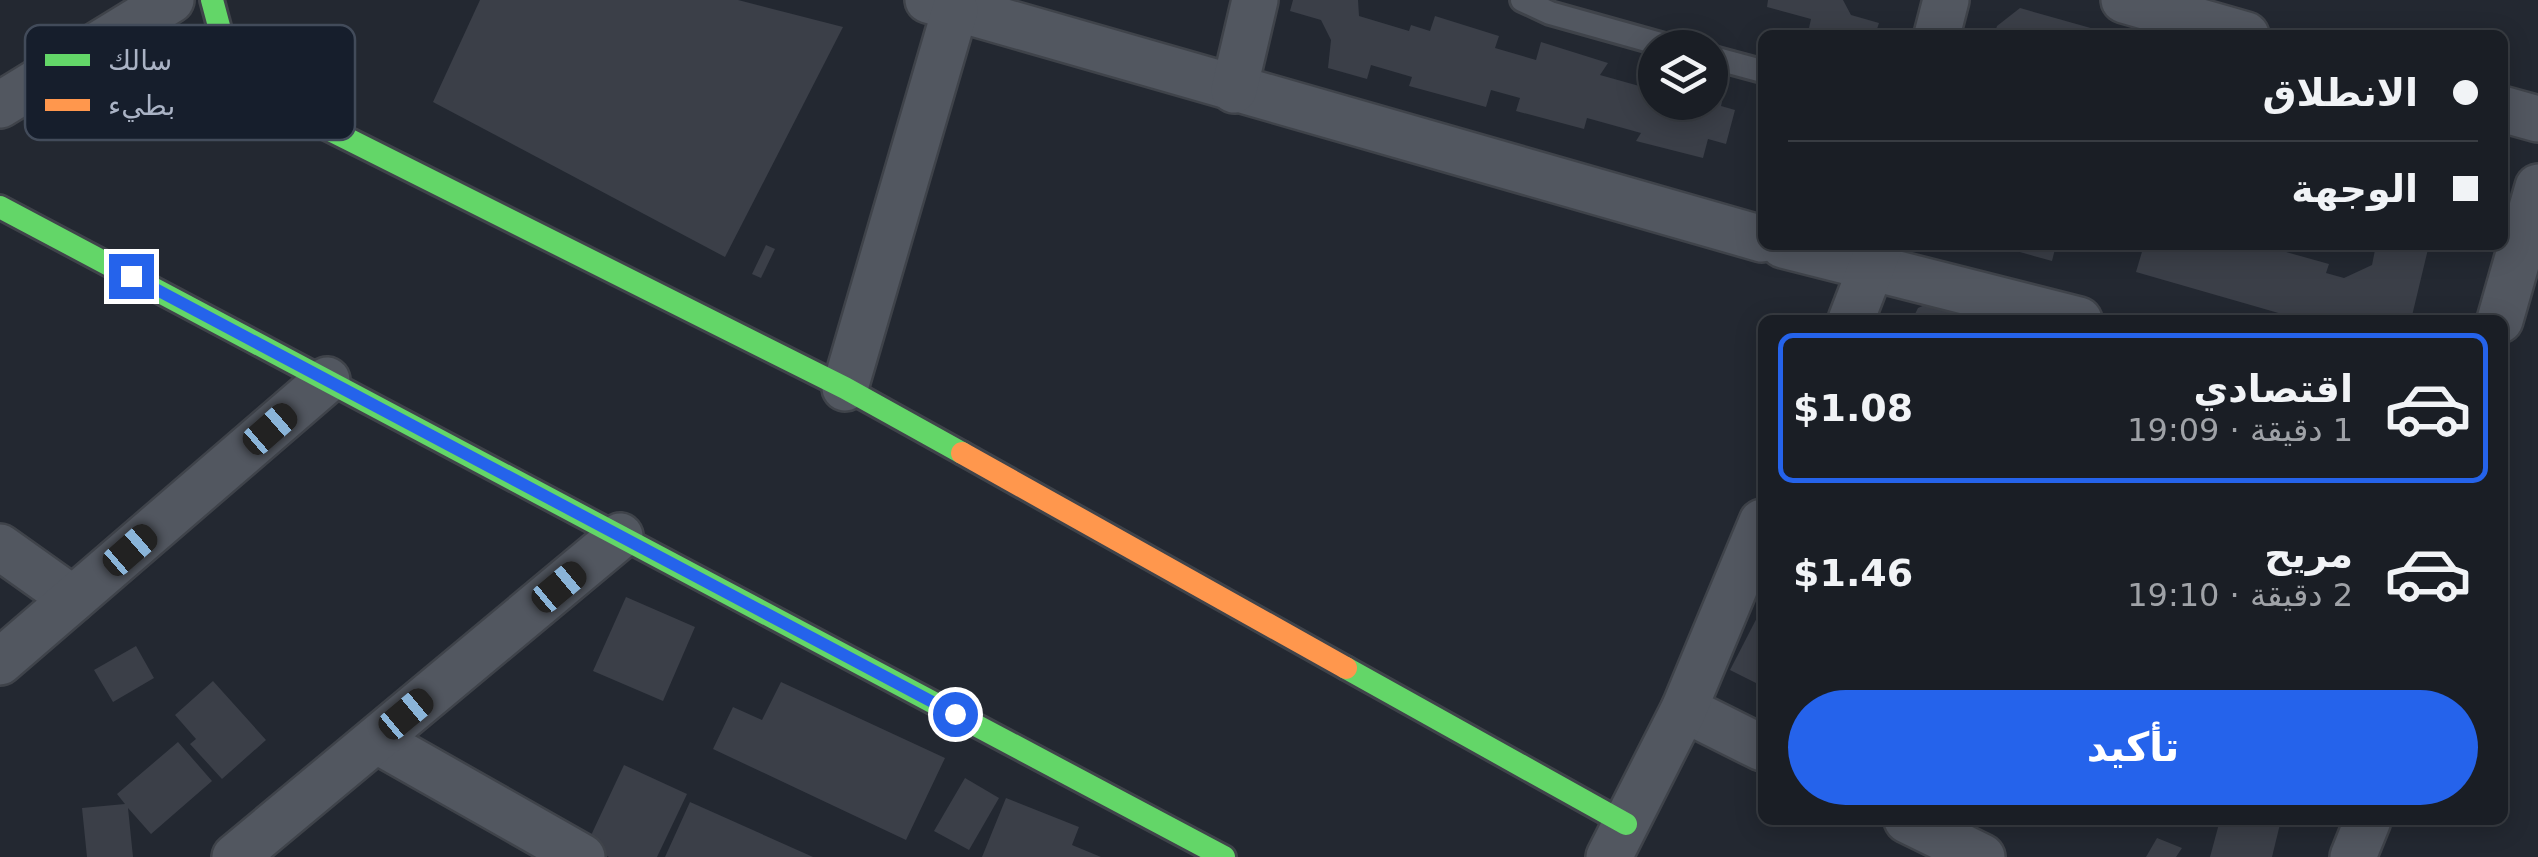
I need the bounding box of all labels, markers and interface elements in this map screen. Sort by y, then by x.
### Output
legend [25,25,355,140]
map controls [1638,30,1728,120]
button: layers [1638,30,1728,120]
text: سالك [108,44,172,77]
text: الانطلاق [2263,71,2418,115]
text: بطيء [108,89,175,122]
text: الوجهة [2291,167,2418,211]
route end [109,254,154,299]
icon: car [2383,363,2473,453]
text: اقتصادي [2194,367,2353,411]
text: $1.08 [1793,386,1913,430]
car [238,398,302,460]
text: 1 دقيقة · 19:09 [2127,411,2353,449]
car [98,519,162,581]
icon: car [2383,528,2473,618]
text: مريح [2264,532,2353,576]
text: $1.46 [1793,551,1913,595]
car [526,556,592,618]
text: 2 دقيقة · 19:10 [2127,576,2353,614]
car [373,683,439,745]
button: تأكيد [1788,690,2478,805]
route start [933,692,978,737]

